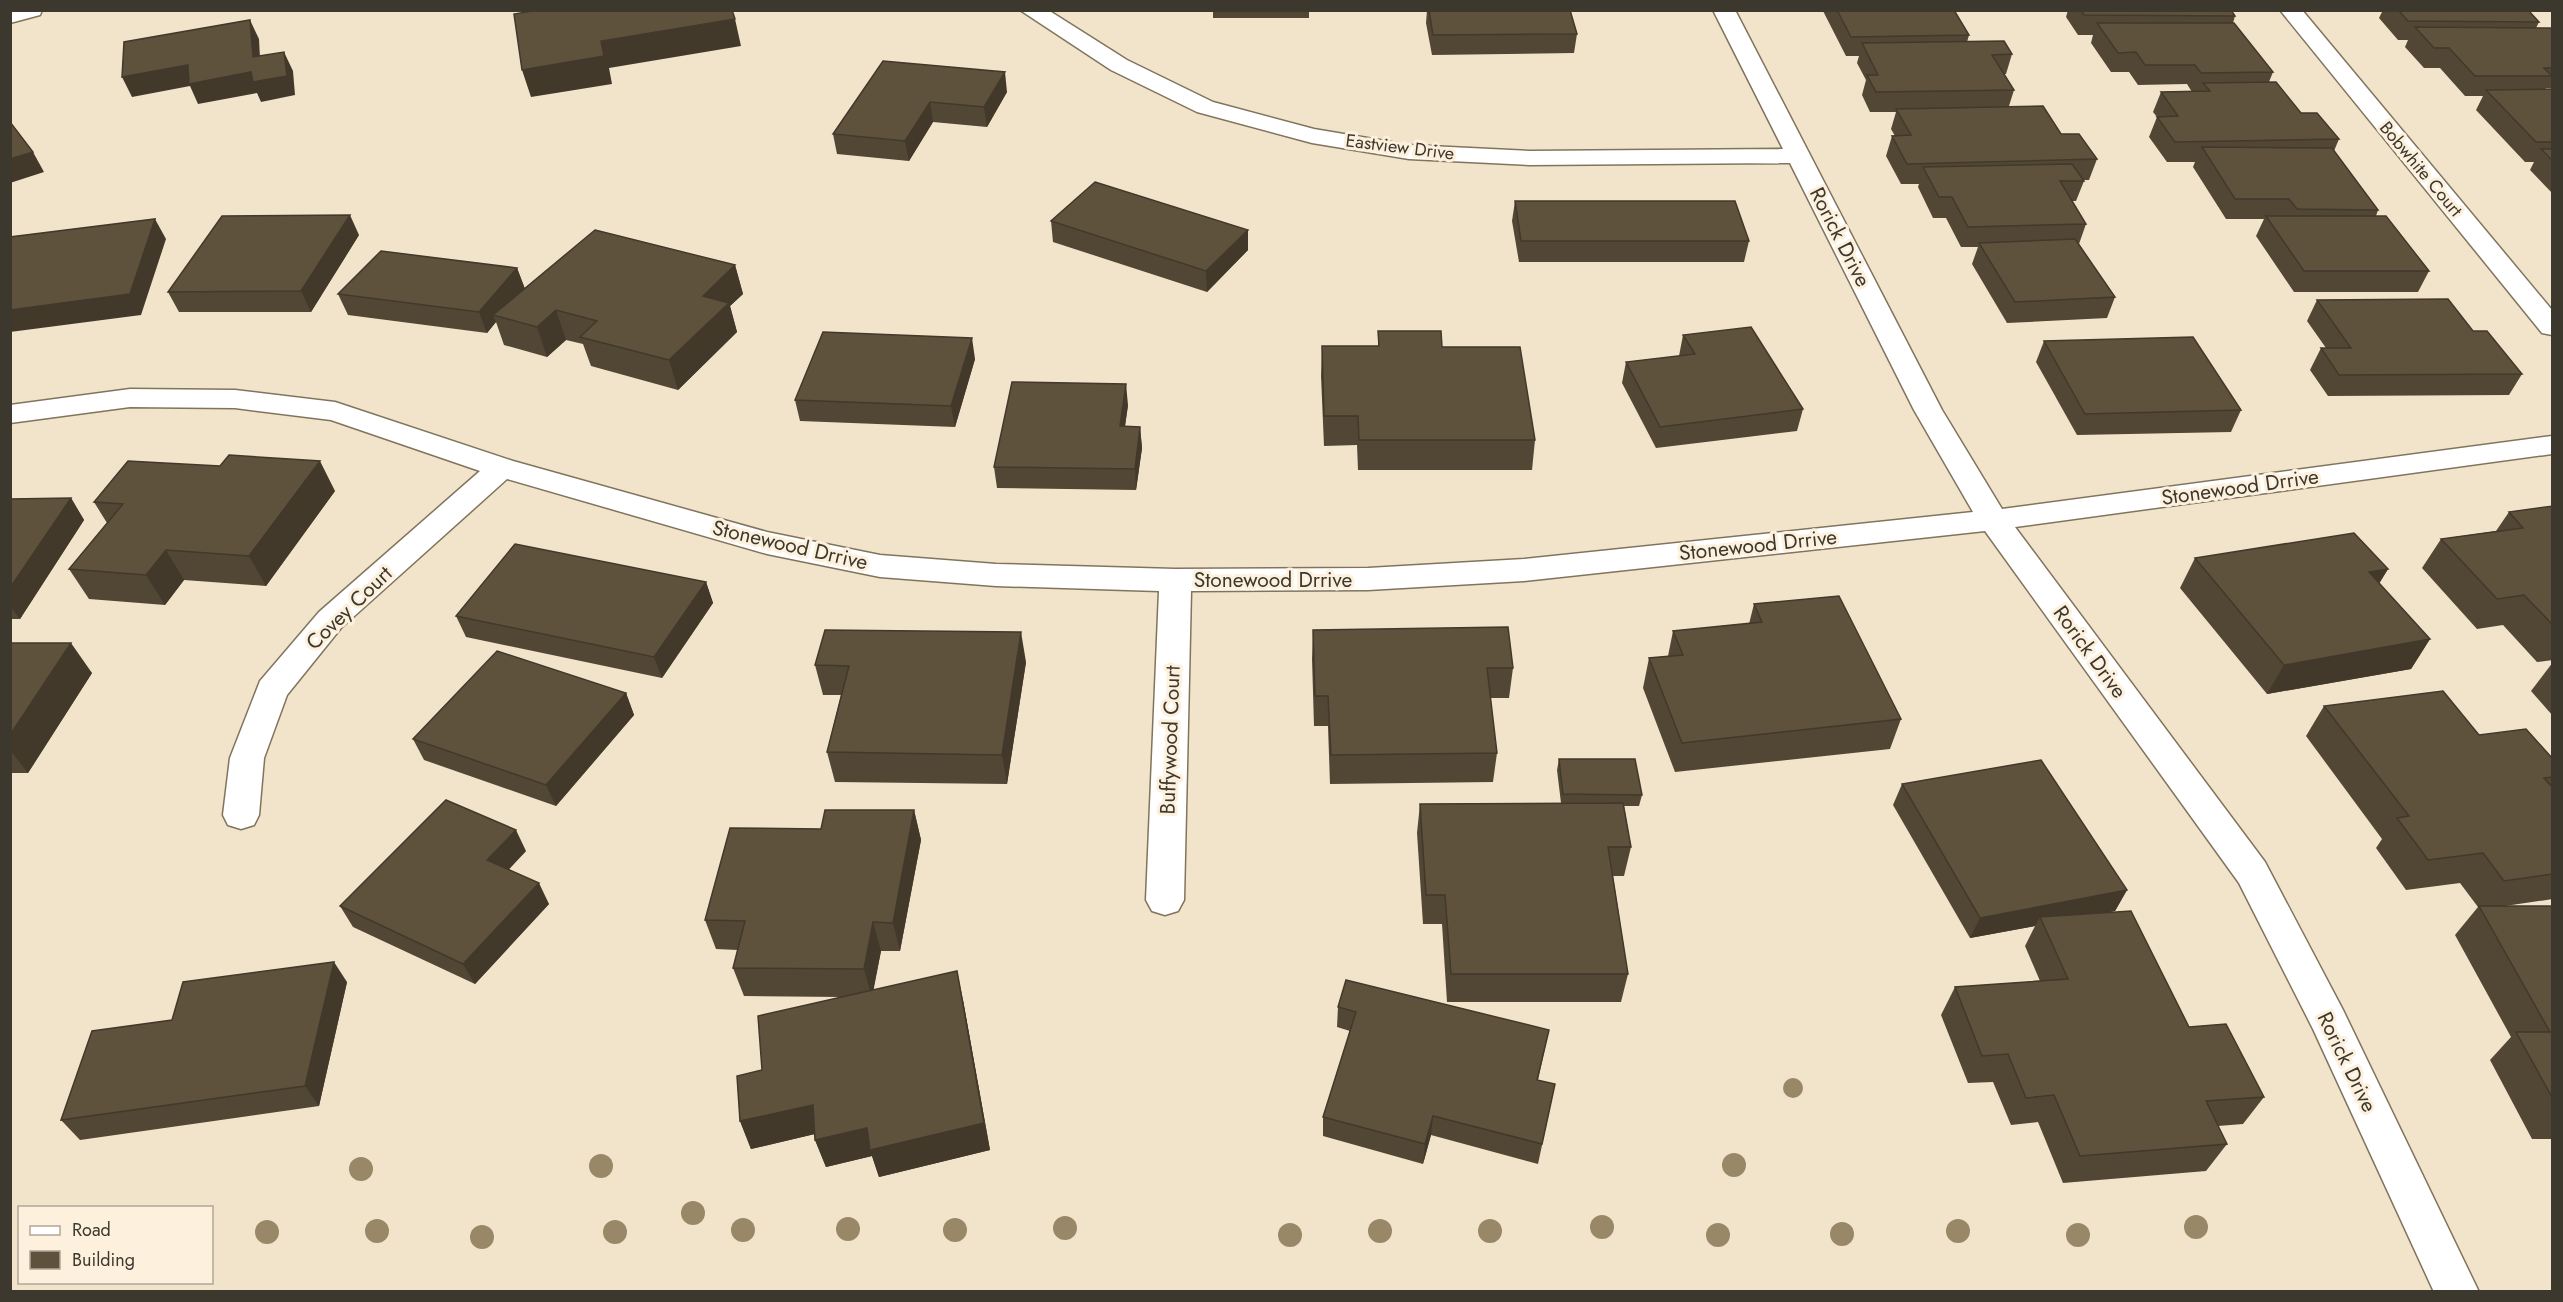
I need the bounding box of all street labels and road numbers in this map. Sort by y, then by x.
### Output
street label: Bobwhite Court [2373,116,2469,223]
street label: Eastview Drive [1344,127,1456,167]
street label: Rorick Drive [1802,182,1878,292]
street label: Stonewood Drrive [2159,461,2321,513]
street label: Stonewood Drrive [709,513,871,577]
street label: Stonewood Drrive [1678,522,1839,568]
street label: Covey Court [299,559,399,657]
street label: Stonewood Drrive [1194,565,1352,595]
street label: Rorick Drive [2046,599,2134,705]
street label: Buffywood Court [1152,665,1188,815]
street label: Rorick Drive [2310,1007,2384,1117]

